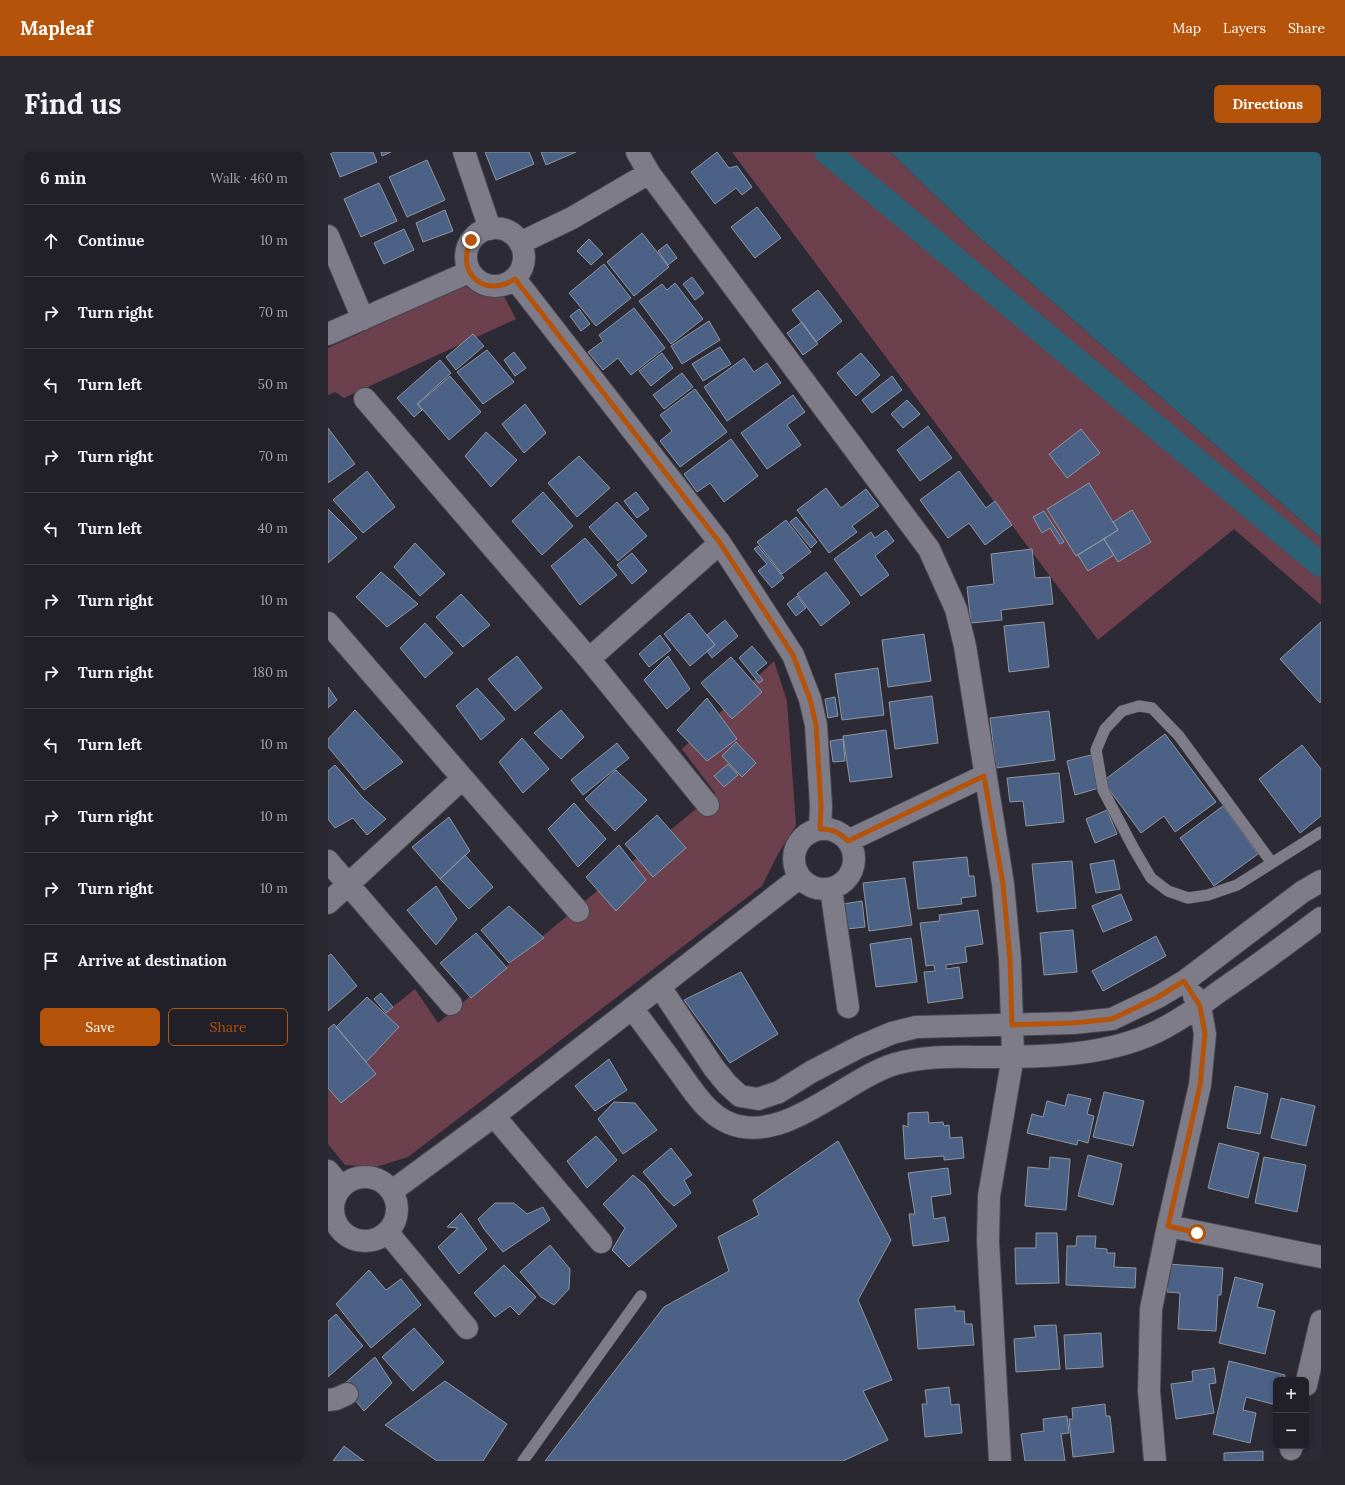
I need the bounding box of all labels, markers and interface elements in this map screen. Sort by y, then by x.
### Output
text: Mapleaf [20,16,93,40]
text: Map [1173,19,1201,37]
text: Layers [1223,19,1266,37]
text: Share [1288,19,1325,37]
button: Directions [1214,85,1321,123]
text: Find us [24,86,122,122]
text: 6 min [40,167,86,189]
text: Walk · 460 m [211,170,288,187]
icon: ahead [40,230,62,252]
text: Continue [78,231,144,250]
route end [462,231,480,249]
text: 10 m [260,232,288,249]
icon: right [40,302,62,324]
text: Turn right [78,303,154,322]
text: 70 m [259,304,288,321]
icon: left [40,374,62,396]
text: Turn left [78,375,142,394]
text: 50 m [258,376,288,393]
icon: right [40,446,62,468]
text: Turn right [78,447,154,466]
text: 70 m [259,448,288,465]
icon: left [40,518,62,540]
text: Turn left [78,519,142,538]
text: 40 m [258,520,288,537]
icon: right [40,590,62,612]
text: Turn right [78,591,154,610]
text: 10 m [260,592,288,609]
icon: right [40,662,62,684]
text: Turn right [78,663,154,682]
text: 180 m [253,664,288,681]
icon: left [40,734,62,756]
text: Turn left [78,735,142,754]
text: 10 m [260,736,288,753]
icon: right [40,806,62,828]
text: Turn right [78,807,154,826]
text: 10 m [260,808,288,825]
icon: right [40,878,62,900]
text: Turn right [78,879,154,898]
text: 10 m [260,880,288,897]
icon: arrive [40,950,62,972]
text: Arrive at destination [78,951,227,970]
button: Save [40,1008,160,1046]
button: Share [168,1008,288,1046]
route start [1188,1224,1206,1242]
map controls [1273,1377,1309,1449]
button: + [1273,1377,1309,1413]
button: − [1273,1413,1309,1449]

